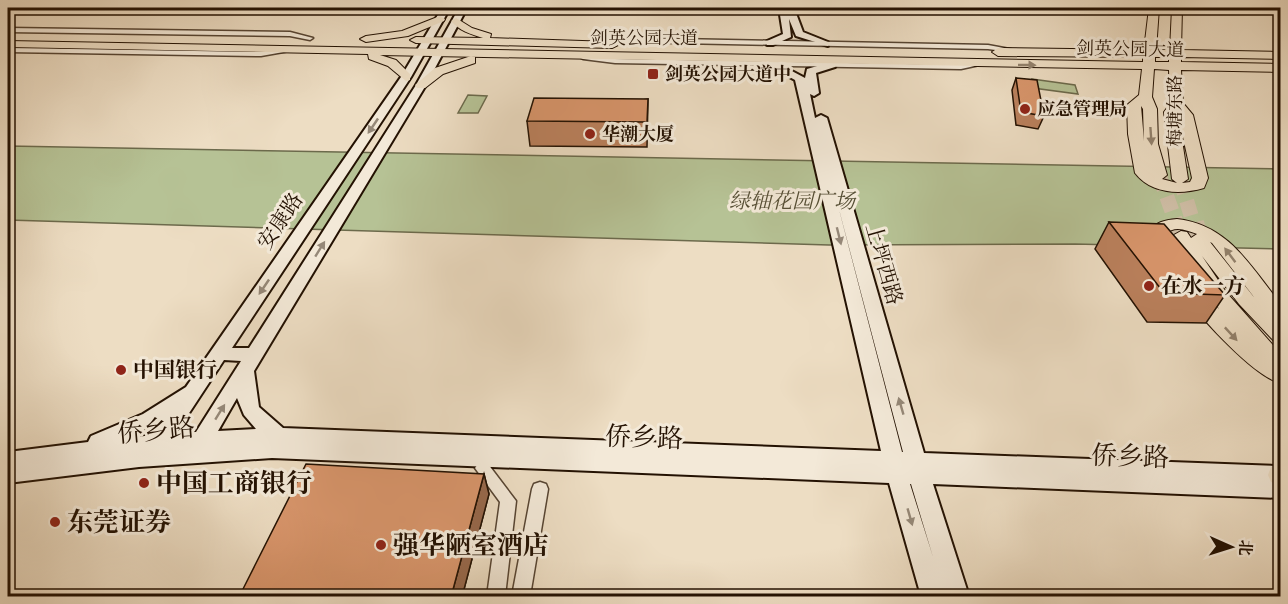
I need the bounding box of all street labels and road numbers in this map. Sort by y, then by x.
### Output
street label: 剑英公园大道 [590,27,698,52]
street label: 剑英公园大道 [1076,37,1184,64]
street label: 梅塘东路 [1164,75,1189,147]
street label: 安康路 [252,188,311,256]
street label: 上坪西路 [857,220,908,309]
street label: 侨乡路 [116,411,197,453]
street label: 侨乡路 [604,420,684,458]
street label: 侨乡路 [1090,439,1170,477]

